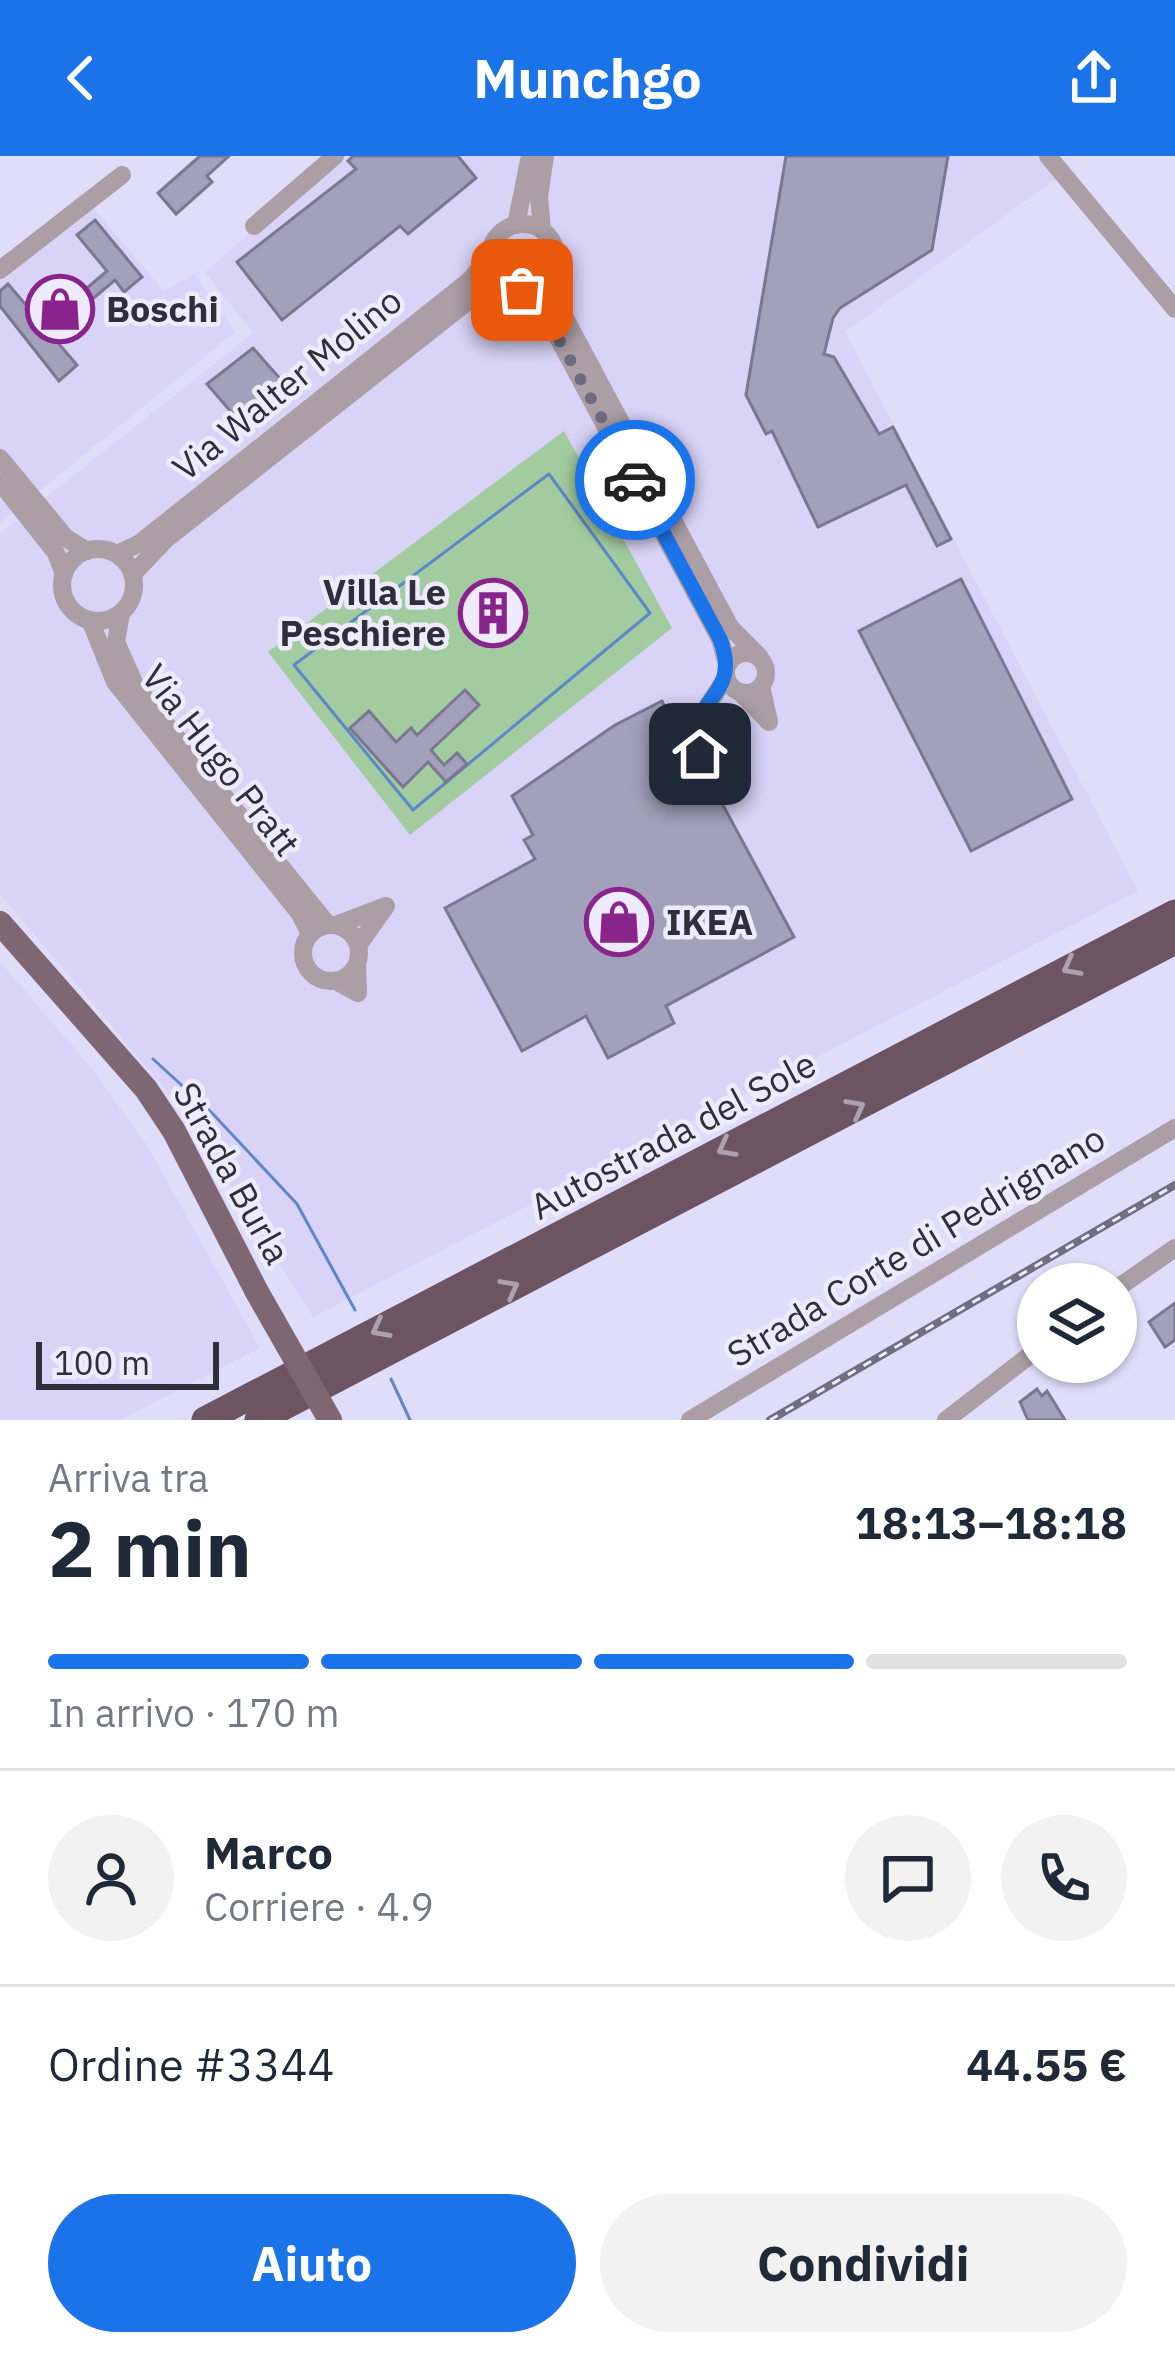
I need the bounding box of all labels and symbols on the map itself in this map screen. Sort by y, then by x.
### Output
pin [471,239,573,341]
shop icon: Boschi [25,274,95,344]
street label: Via Walter Molino [162,277,411,491]
place label: Boschi [106,285,219,332]
courier [575,420,695,540]
place label: Villa Le Peschiere [280,568,446,656]
building icon: Villa Le Peschiere [458,578,528,648]
street label: Via Hugo Pratt [132,654,311,865]
pin [649,703,751,805]
shop icon: IKEA [584,887,654,957]
place label: IKEA [666,898,753,945]
one-way arrow [1062,953,1084,976]
street label: Autostrada del Sole [522,1040,824,1230]
street label: Strada Burla [163,1074,302,1272]
one-way arrow [844,1098,865,1122]
street label: Strada Corte di Pedrignano [718,1114,1113,1377]
one-way arrow [717,1134,738,1157]
one-way arrow [498,1279,519,1302]
one-way arrow [371,1314,392,1338]
scale bar [36,1336,219,1389]

